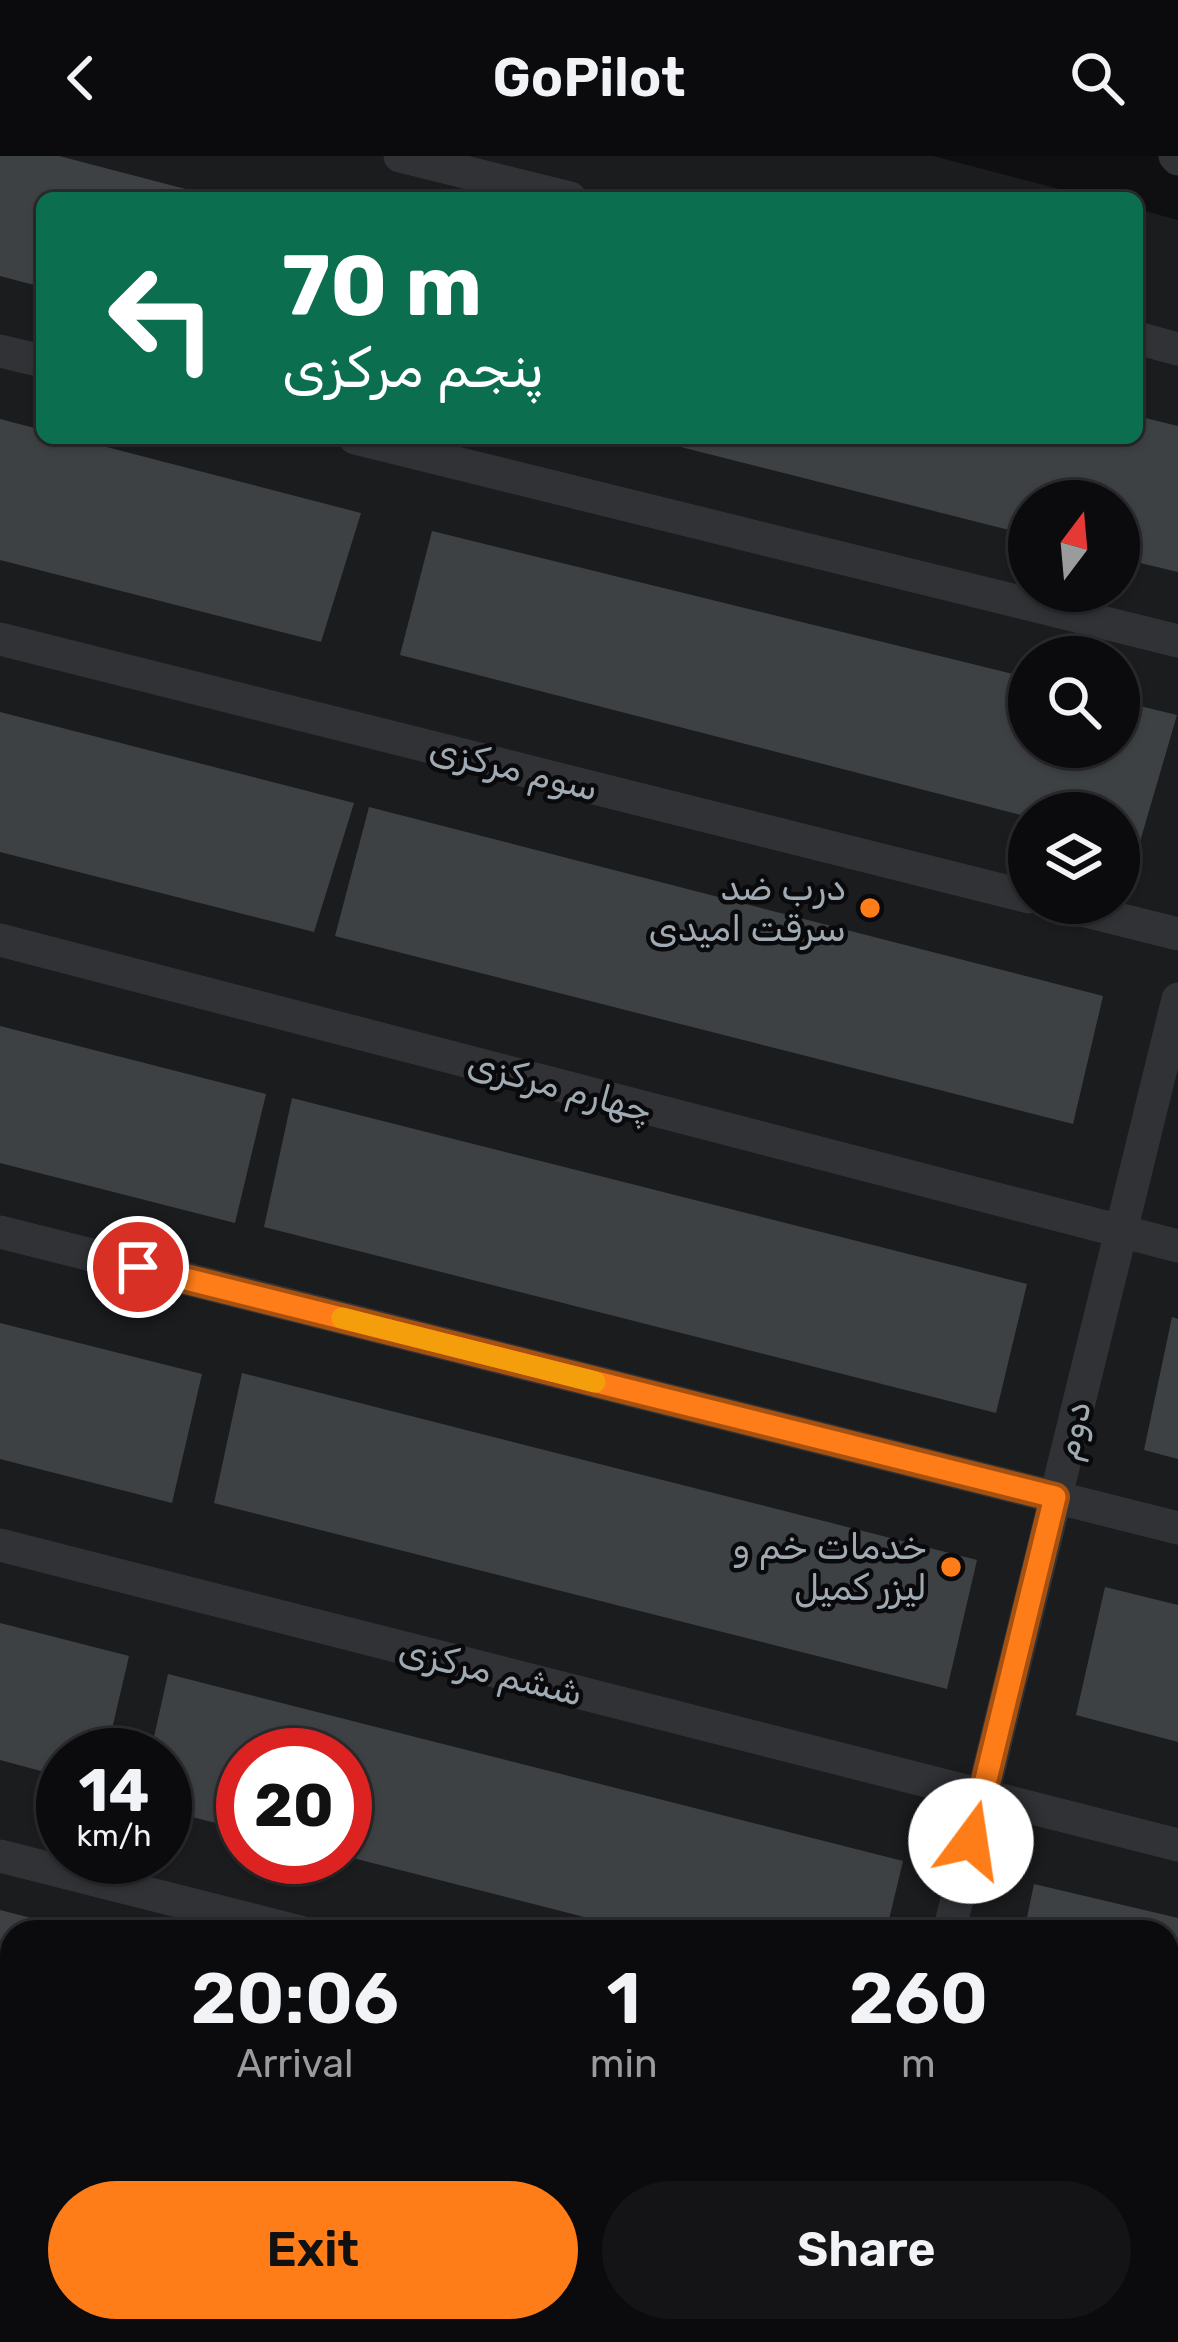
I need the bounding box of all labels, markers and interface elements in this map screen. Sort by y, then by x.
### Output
icon: back [48,45,114,111]
icon: search [1064,45,1130,111]
text: GoPilot [493,46,685,110]
text: 70 m [282,236,482,336]
icon: left [84,240,240,396]
text: پنجم مرکزی [282,337,544,401]
north arrow [1008,480,1140,612]
map controls [1008,480,1140,924]
button: search [1008,636,1140,768]
street label: سوم مرکزی [425,726,603,812]
button: layers [1008,792,1140,924]
place label: درب ضد سرقت امیدی [648,866,846,950]
marker: درب ضد سرقت امیدی [857,895,883,921]
street label: چهارم مرکزی [463,1041,657,1133]
pin [87,1216,189,1318]
icon: arrive [105,1234,171,1300]
street label: دوم [1044,1396,1102,1464]
place label: خدمات خم و لیزر کمیل [732,1525,927,1609]
marker: خدمات خم و لیزر کمیل [938,1554,964,1580]
street label: ششم مرکزی [394,1627,587,1717]
speed limit sign: 20 [216,1728,372,1884]
text: 14 [79,1755,149,1826]
position arrow [908,1778,1034,1904]
text: km/h [77,1818,151,1854]
text: 20:06 [191,1956,399,2041]
text: 1 [606,1956,641,2041]
text: 260 [848,1956,988,2041]
text: Arrival [236,2041,353,2087]
text: min [590,2041,658,2087]
text: m [901,2041,936,2087]
button: Exit [48,2181,578,2319]
button: Share [602,2181,1131,2319]

